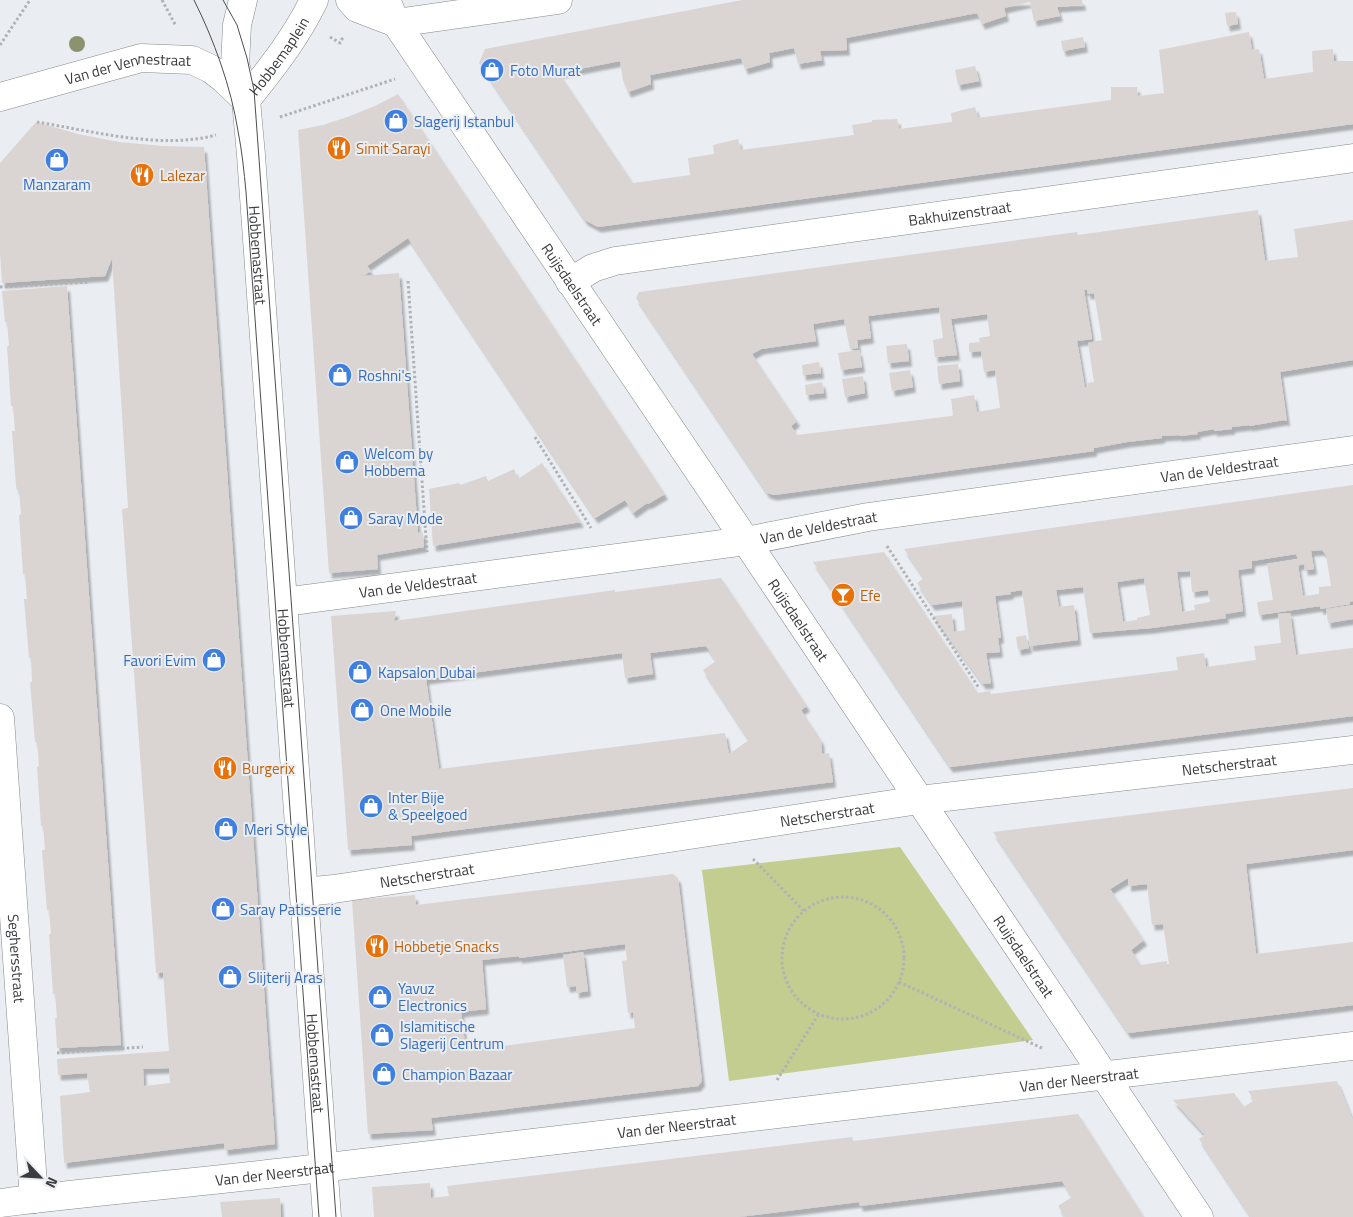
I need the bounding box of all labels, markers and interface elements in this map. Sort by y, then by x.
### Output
street label: Hobbemaplein [243,12,315,100]
street label: Van der Vennestraat [62,46,192,90]
shop icon: Foto Murat [479,57,505,83]
place label: Foto Murat [510,59,581,82]
shop icon: Slagerij Istanbul [383,108,409,134]
place label: Slagerij Istanbul [414,110,514,133]
restaurant icon: Simit Sarayi [326,135,352,161]
place label: Simit Sarayi [356,137,431,160]
shop icon: Manzaram [44,147,70,173]
restaurant icon: Lalezar [129,162,155,188]
place label: Lalezar [160,164,205,187]
place label: Manzaram [23,173,91,196]
street label: Bakhuizenstraat [907,194,1013,231]
street label: Hobbemastraat [243,205,273,306]
street label: Ruijsdaelstraat [536,238,609,330]
shop icon: Roshni's [327,362,353,388]
place label: Roshni's [358,364,411,387]
place label: Welcom by Hobbema [364,442,433,482]
shop icon: Welcom by Hobbema [334,449,360,475]
street label: Van de Veldestraat [1159,449,1280,488]
street label: Van de Veldestraat [758,504,879,549]
shop icon: Saray Mode [338,505,364,531]
place label: Saray Mode [368,507,443,530]
street label: Van de Veldestraat [358,565,479,603]
street label: Ruijsdaelstraat [763,574,835,666]
bar icon: Efe [830,582,856,608]
place label: Efe [860,584,881,607]
street label: Hobbemastraat [272,608,302,709]
shop icon: Favori Evim [201,647,227,673]
place label: Favori Evim [123,649,196,672]
shop icon: Kapsalon Dubai [347,659,373,685]
place label: Kapsalon Dubai [378,661,476,684]
shop icon: One Mobile [349,697,375,723]
place label: One Mobile [380,699,452,722]
street label: Netscherstraat [1181,747,1278,781]
restaurant icon: Burgerix [212,755,238,781]
place label: Burgerix [242,757,295,780]
place label: Inter Bije & Speelgoed [388,786,467,826]
shop icon: Inter Bije & Speelgoed [358,793,384,819]
street label: Netscherstraat [778,795,877,832]
shop icon: Meri Style [213,816,239,842]
place label: Meri Style [244,818,307,841]
street label: Netscherstraat [378,856,476,893]
shop icon: Saray Patisserie [210,896,236,922]
place label: Saray Patisserie [240,898,341,921]
street label: Ruijsdaelstraat [988,910,1061,1003]
street label: Seghersstraat [2,913,32,1004]
restaurant icon: Hobbetje Snacks [364,933,390,959]
place label: Hobbetje Snacks [394,935,499,958]
shop icon: Slijterij Aras [217,964,243,990]
place label: Slijterij Aras [248,966,323,989]
place label: Yavuz Electronics [398,977,467,1017]
shop icon: Yavuz Electronics [367,984,393,1010]
street label: Hobbemastraat [301,1013,331,1114]
place label: Islamitische Slagerij Centrum [400,1015,504,1055]
shop icon: Islamitische Slagerij Centrum [369,1022,395,1048]
shop icon: Champion Bazaar [371,1061,397,1087]
street label: Van der Neerstraat [1018,1061,1140,1097]
place label: Champion Bazaar [402,1063,513,1086]
street label: Van der Neerstraat [616,1107,738,1144]
north arrow [15,1152,65,1202]
street label: Van der Neerstraat [214,1155,336,1191]
text: N [41,1174,64,1192]

